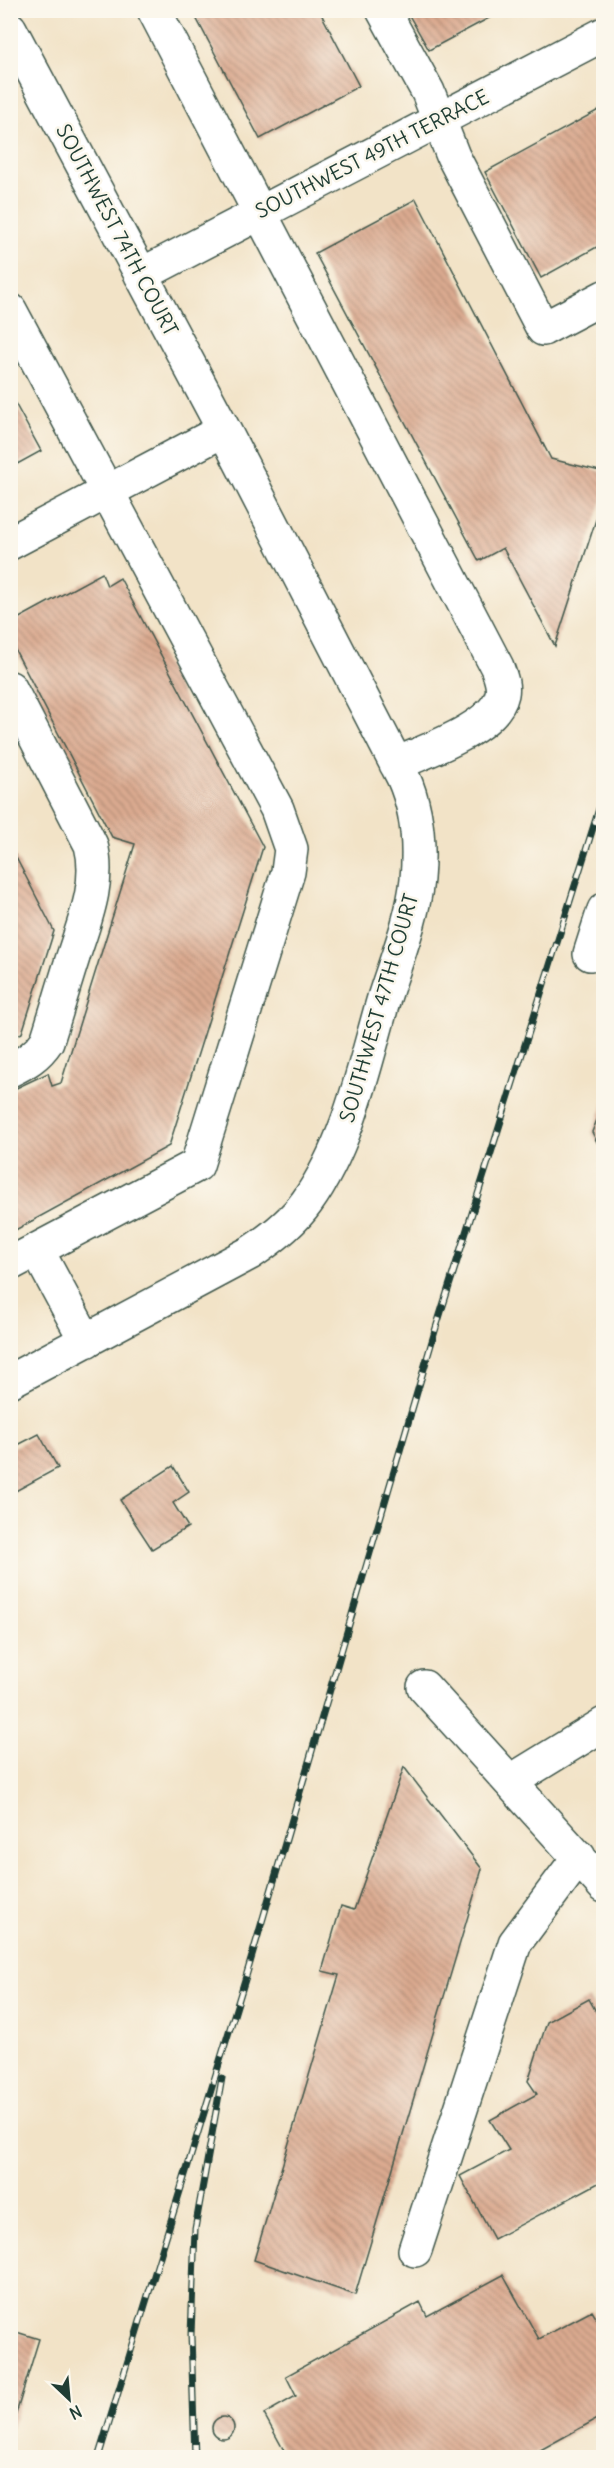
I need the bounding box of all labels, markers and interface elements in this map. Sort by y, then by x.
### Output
street label: SOUTHWEST 49TH TERRACE [251,84,493,223]
street label: SOUTHWEST 74TH COURT [51,120,184,340]
street label: SOUTHWEST 47TH COURT [334,891,423,1125]
north arrow [39,2369,99,2429]
text: N [66,2401,85,2424]

